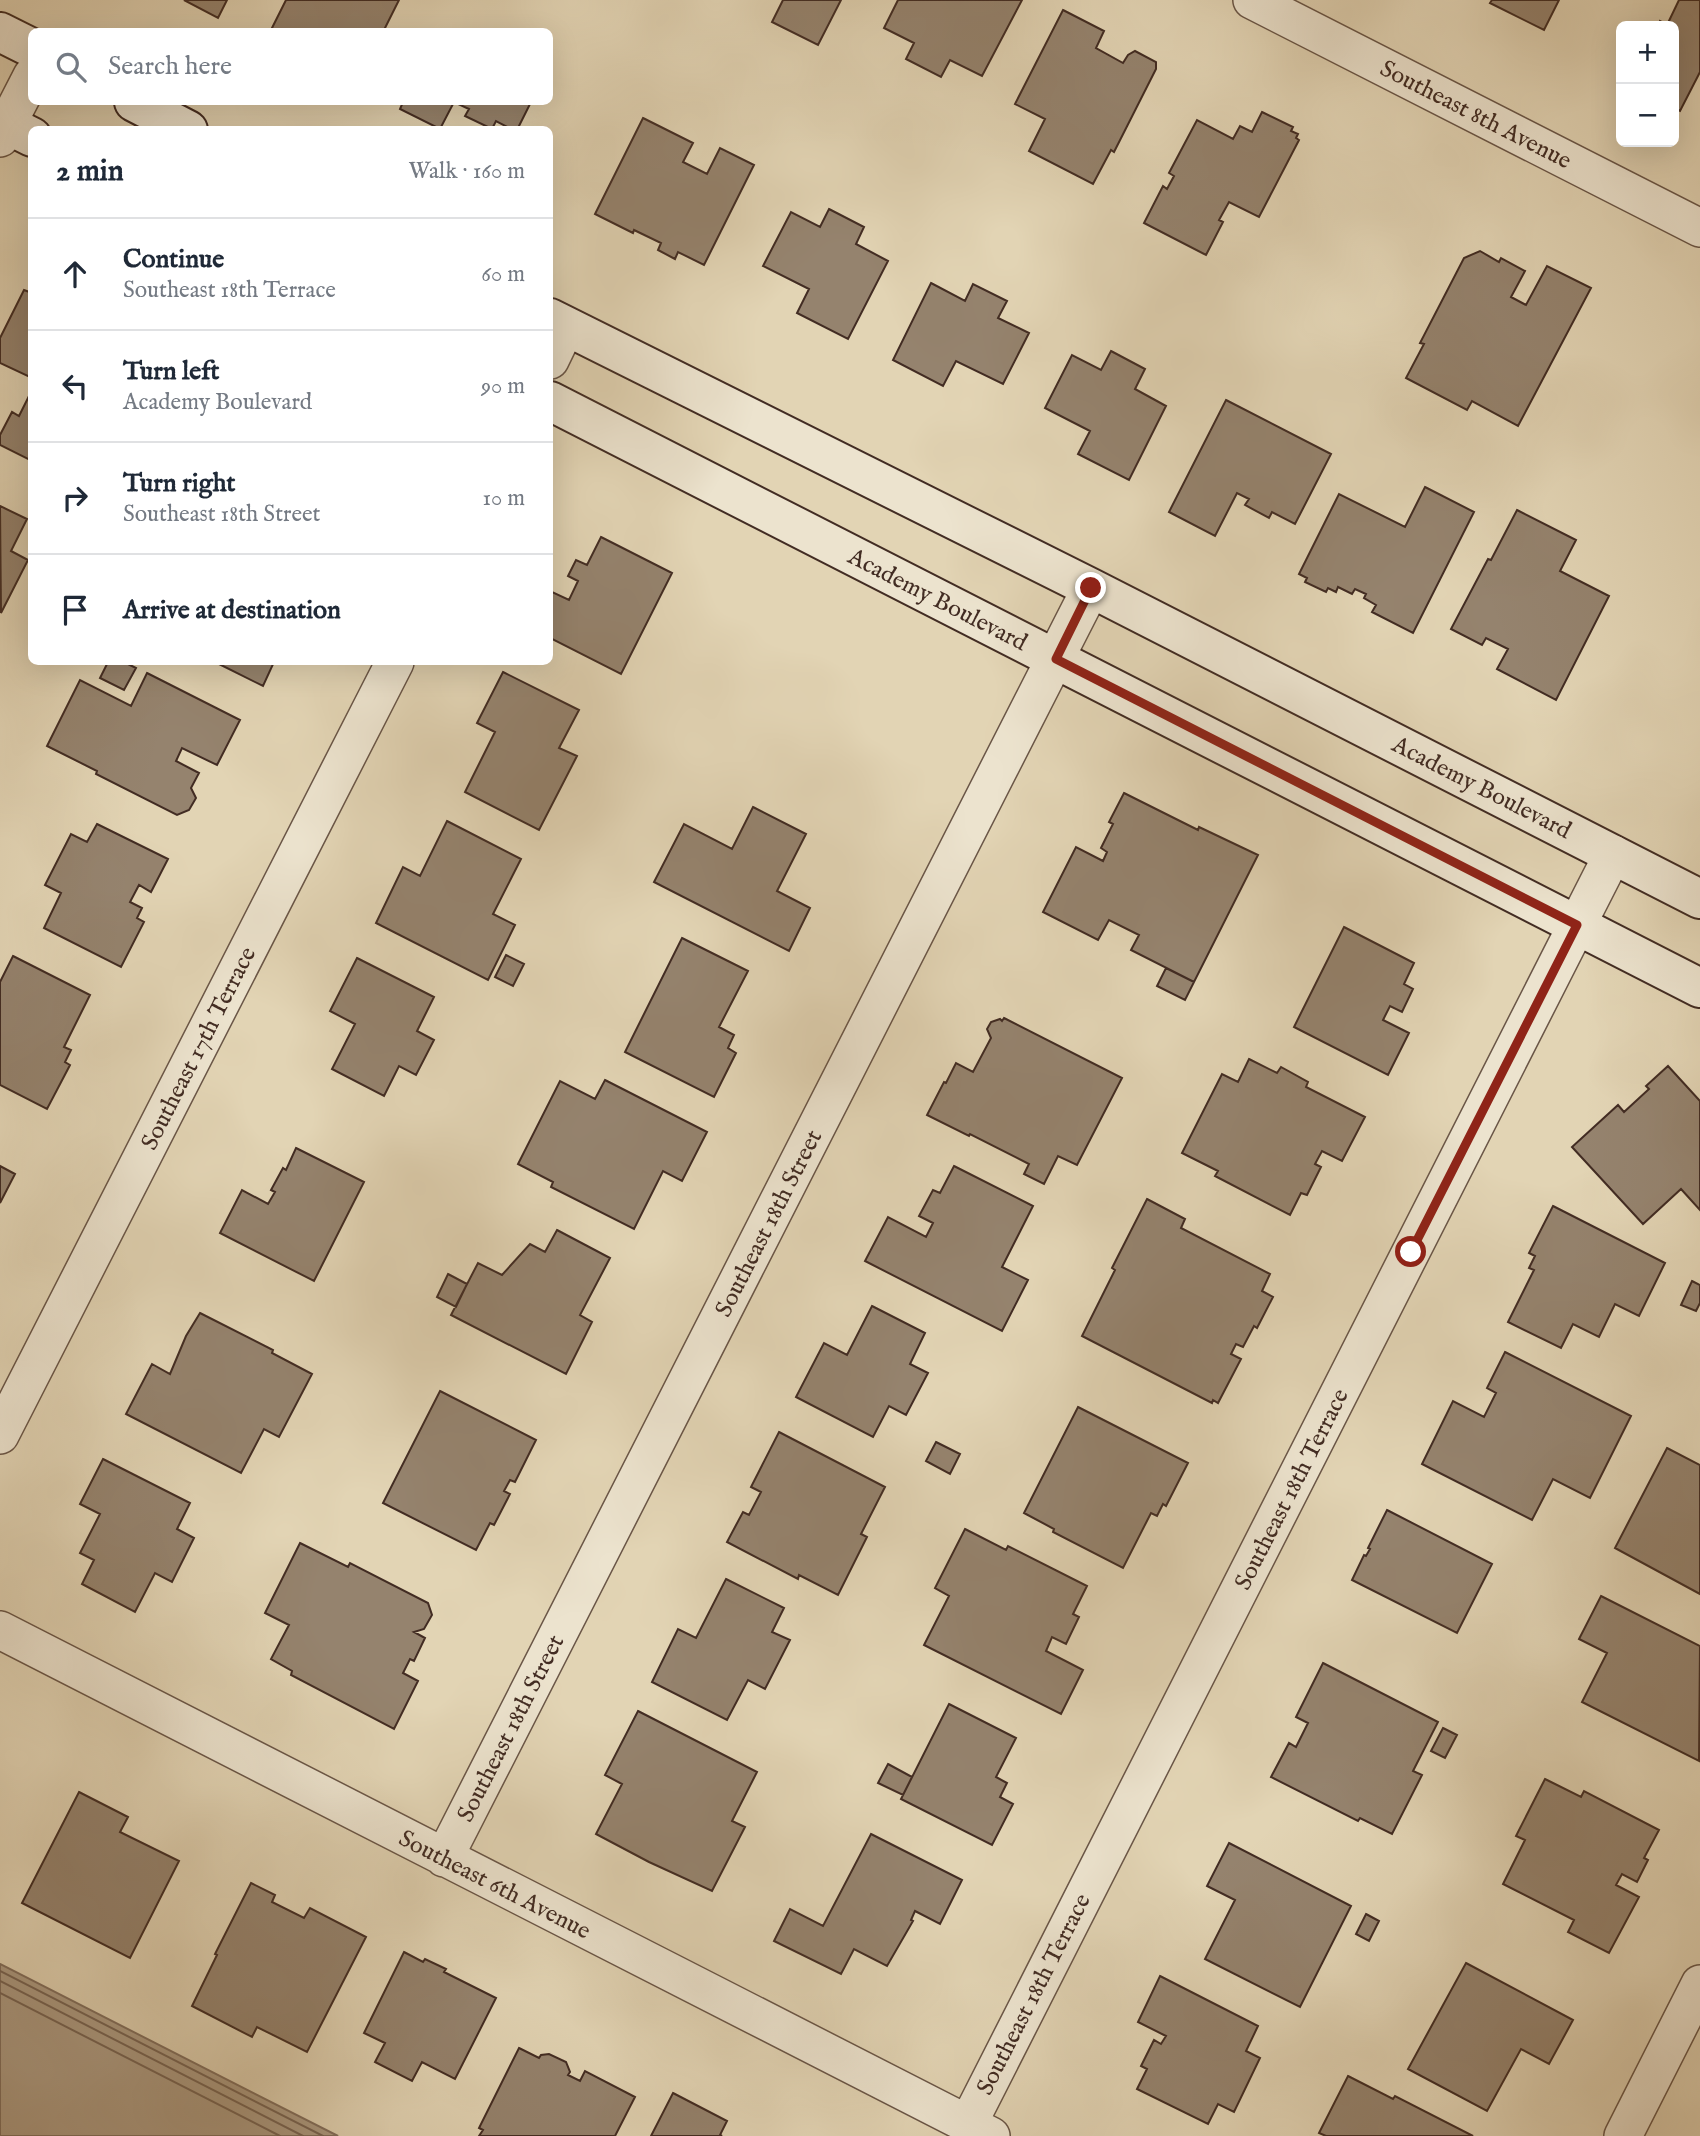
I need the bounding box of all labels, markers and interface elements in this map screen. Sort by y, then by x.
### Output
map controls [1616,21,1679,147]
button: + [1616,21,1679,84]
search box [28,28,553,105]
icon: search [52,48,90,86]
text: Search here [108,50,232,83]
street label: Southeast 8th Avenue [1374,54,1576,177]
button: − [1616,84,1679,147]
text: 2 min [56,153,124,191]
text: Walk · 160 m [408,157,525,186]
text: Continue [123,243,224,276]
icon: ahead [56,255,94,293]
text: 60 m [481,260,525,289]
text: Southeast 18th Terrace [123,276,336,305]
text: Turn left [123,355,220,388]
icon: left [56,367,94,405]
text: 90 m [481,372,525,401]
text: Academy Boulevard [123,388,312,417]
text: Turn right [123,467,236,500]
icon: right [56,479,94,517]
text: 10 m [482,484,525,513]
text: Southeast 18th Street [123,500,320,529]
street label: Academy Boulevard [841,541,1032,659]
route end [1075,572,1106,603]
icon: arrive [56,591,94,629]
text: Arrive at destination [123,594,341,627]
street label: Academy Boulevard [1385,729,1576,847]
street label: Southeast 17th Terrace [135,942,264,1156]
street label: Southeast 18th Street [709,1125,830,1323]
route start [1395,1236,1426,1267]
street label: Southeast 18th Terrace [1228,1384,1357,1596]
street label: Southeast 18th Street [451,1630,572,1828]
street label: Southeast 6th Avenue [393,1824,596,1947]
street label: Southeast 18th Terrace [970,1889,1099,2101]

